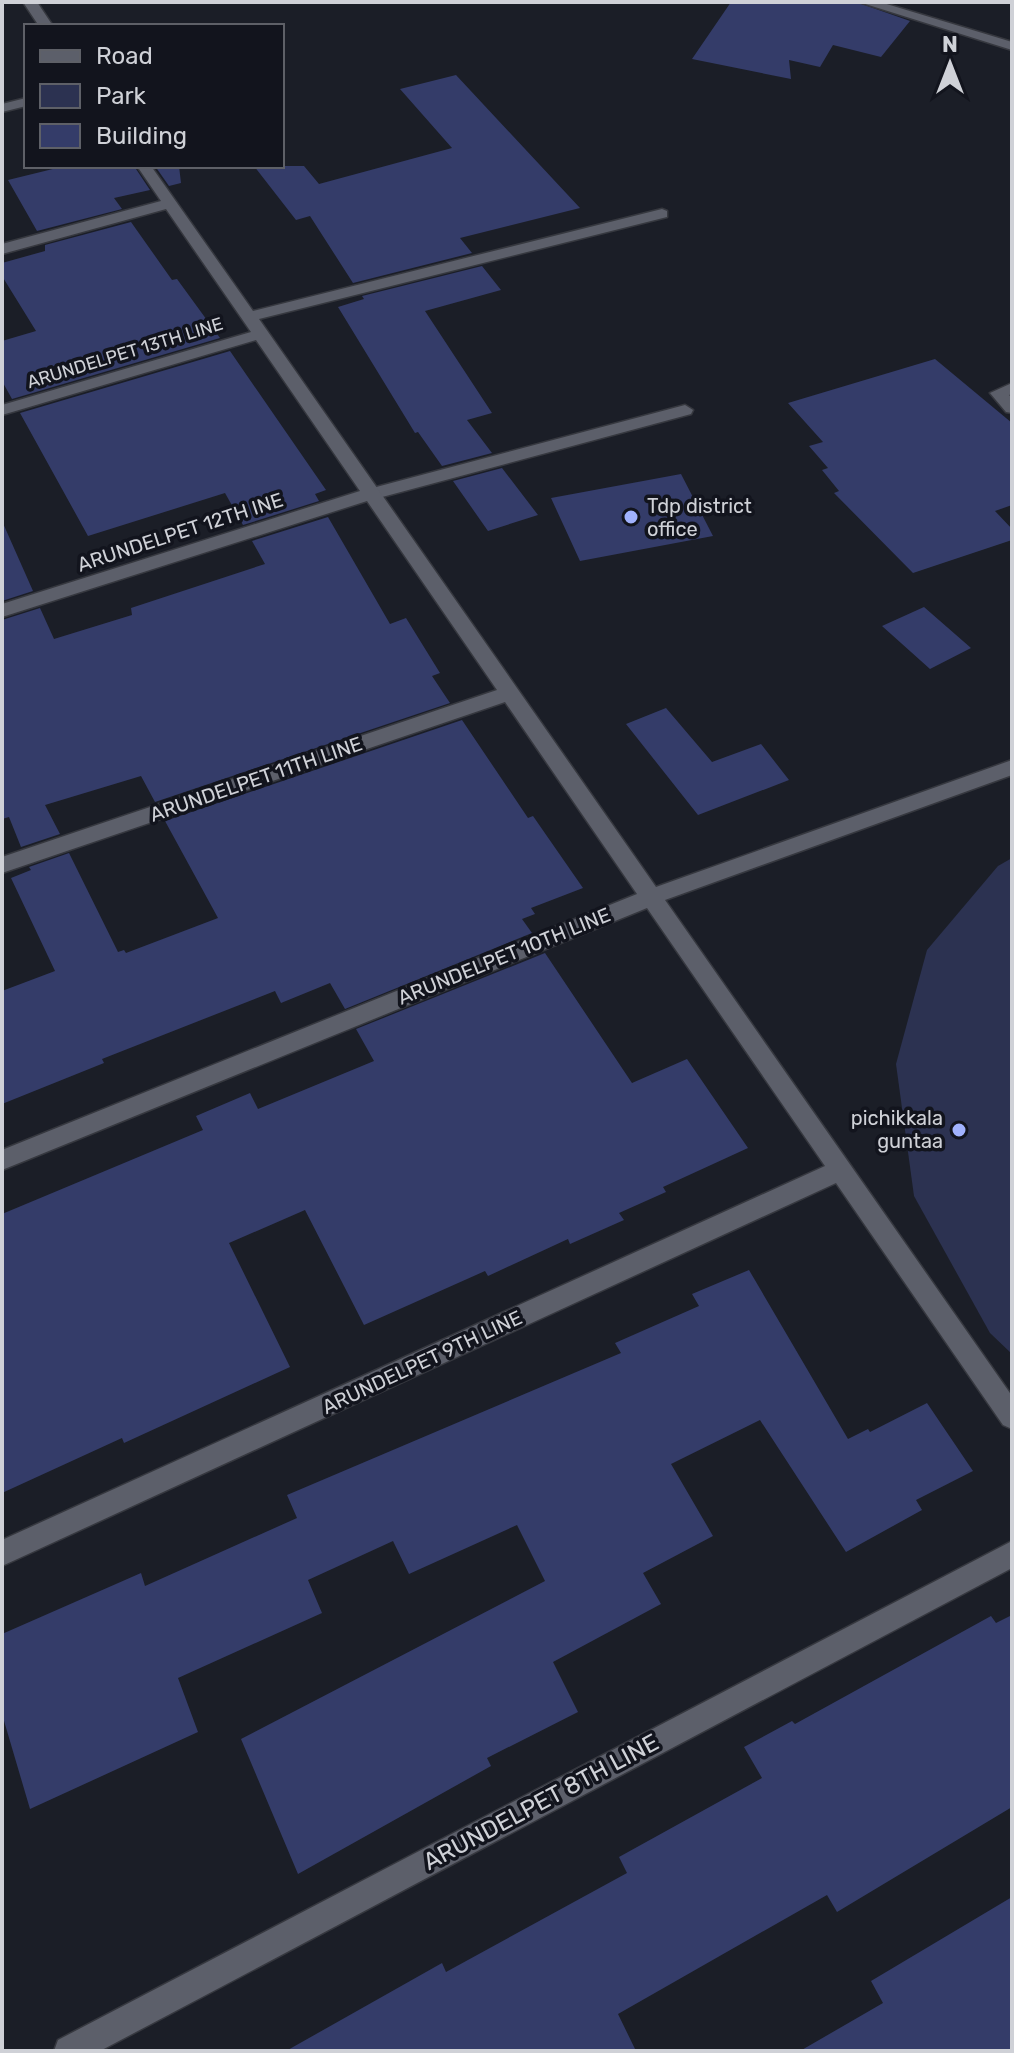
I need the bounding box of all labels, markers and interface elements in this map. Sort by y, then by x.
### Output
legend [24,24,284,168]
north arrow [910,24,990,104]
text: N [942,31,958,58]
text: Road [96,42,153,70]
text: Park [96,82,147,110]
text: Building [96,122,187,150]
street label: ARUNDELPET 13TH LINE [24,313,226,393]
street label: ARUNDELPET 12TH INE [74,487,286,577]
place label: Tdp district office [647,494,752,541]
marker: Tdp district office [622,508,640,526]
street label: ARUNDELPET 11TH LINE [147,731,365,827]
street label: ARUNDELPET 10TH LINE [394,902,614,1010]
place label: pichikkala guntaa [851,1106,943,1153]
marker: pichikkala guntaa [950,1121,968,1139]
street label: ARUNDELPET 9TH LINE [318,1305,526,1419]
street label: ARUNDELPET 8TH LINE [419,1728,663,1876]

